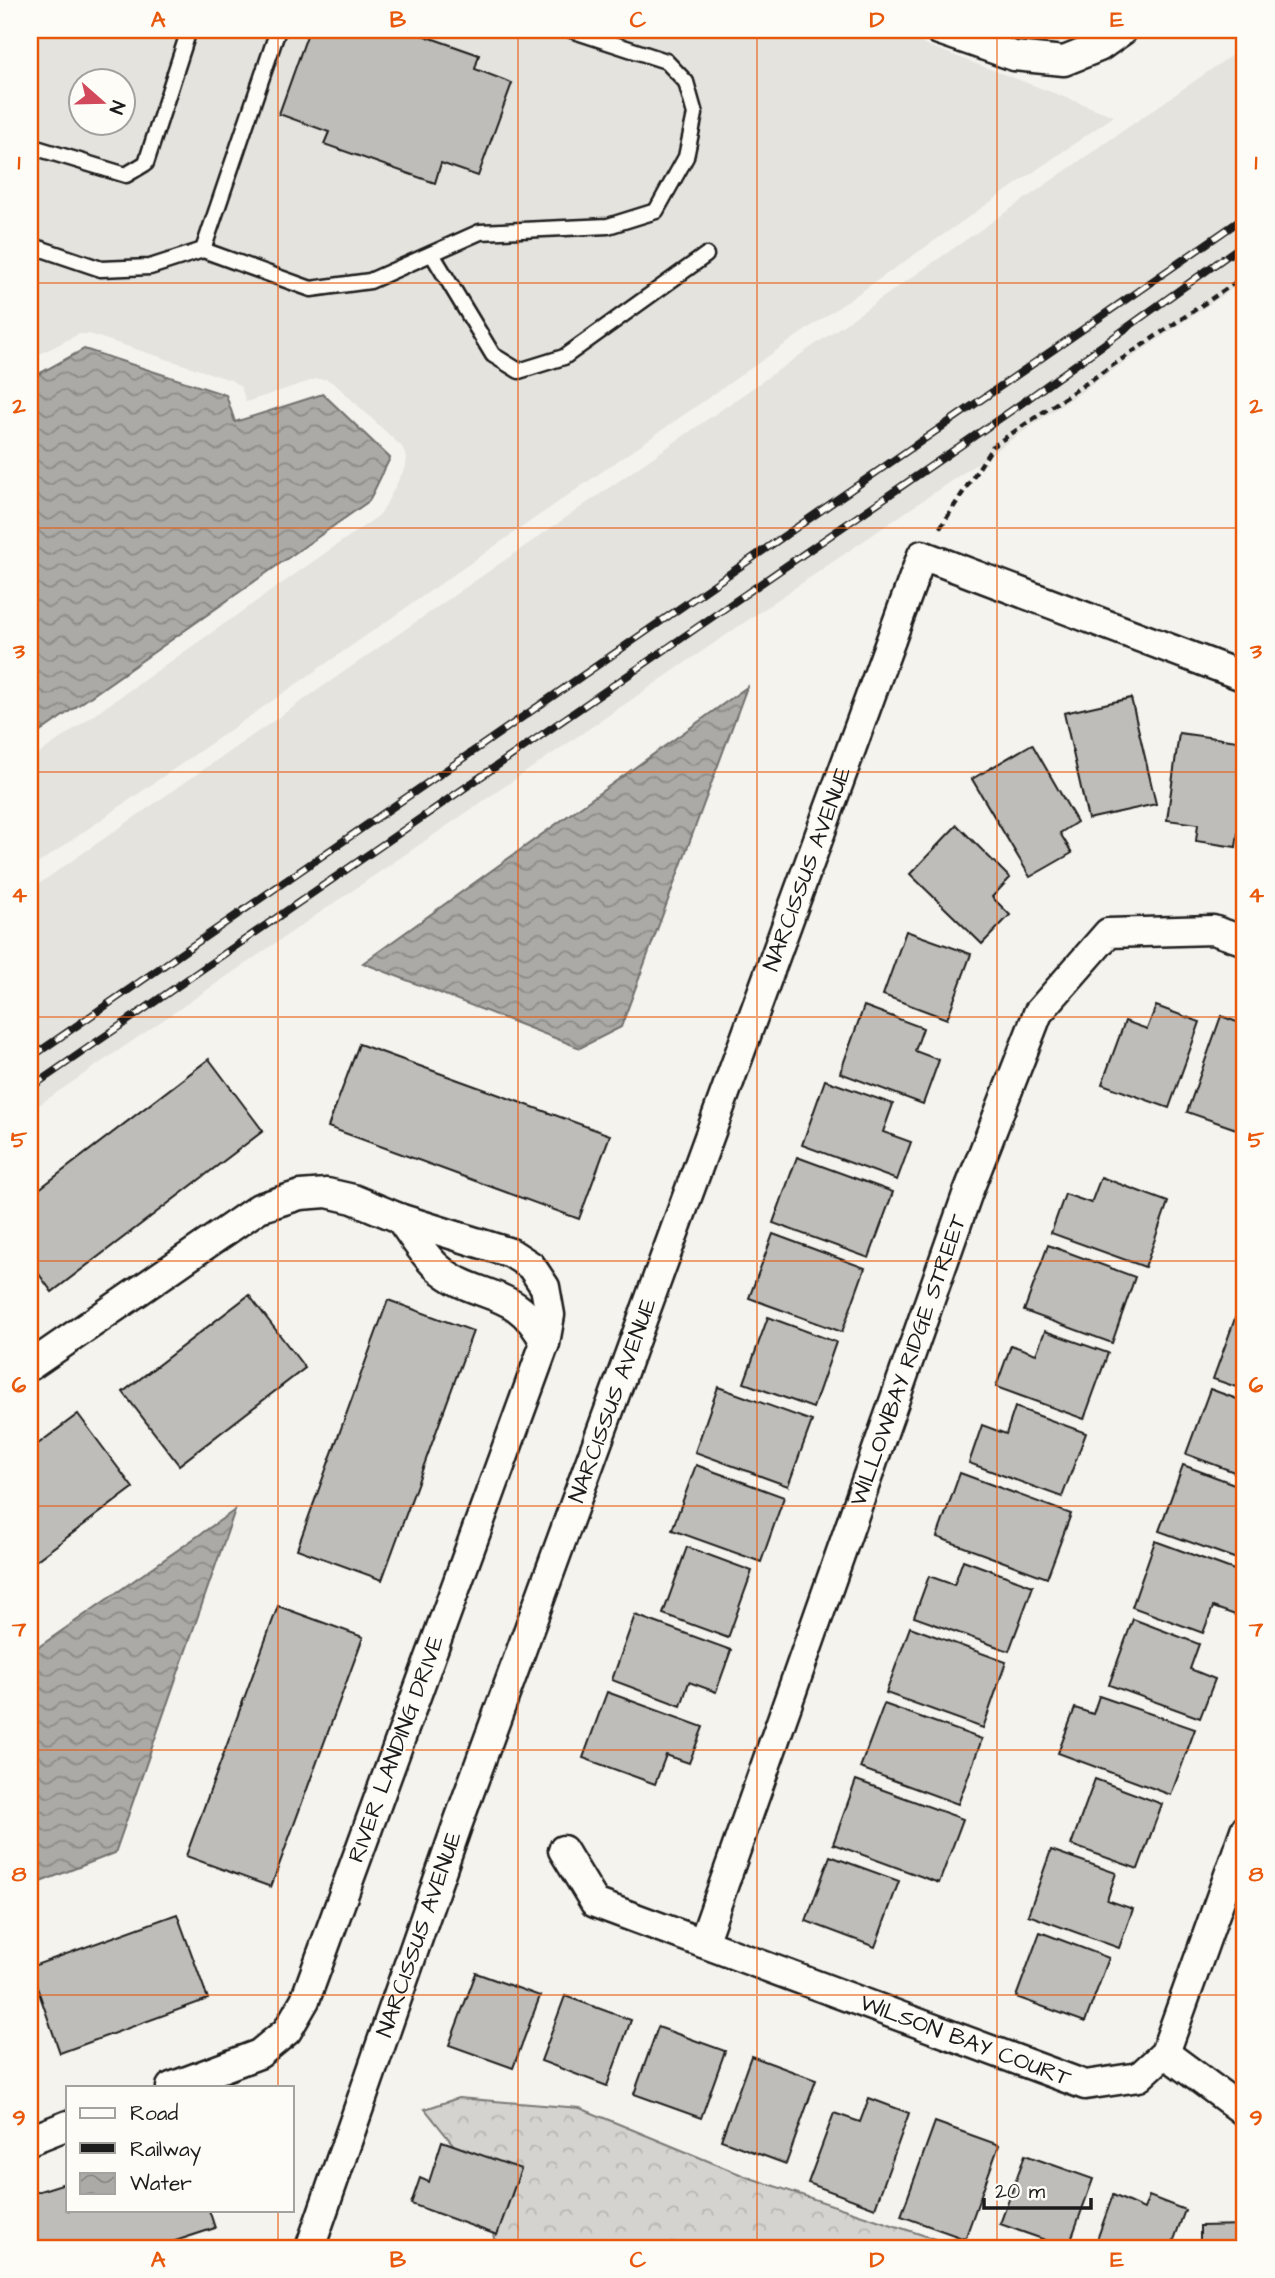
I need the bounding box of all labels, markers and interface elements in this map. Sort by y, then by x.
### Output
text: A [151,4,166,36]
text: B [390,4,407,36]
text: C [630,4,647,36]
text: D [870,4,885,36]
text: E [1110,4,1124,36]
north arrow [66,66,136,136]
text: N [102,97,131,118]
text: 1 [18,146,21,178]
text: 1 [1255,146,1258,178]
text: 2 [11,390,26,422]
text: 2 [1248,390,1263,422]
text: 3 [12,635,25,667]
text: 3 [1249,635,1262,667]
street label: NARCISSUS AVENUE [755,762,859,976]
text: 4 [11,879,27,911]
text: 4 [1248,879,1264,911]
text: 5 [11,1124,28,1156]
text: 5 [1248,1124,1265,1156]
street label: WILLOWBAY RIDGE STREET [842,1209,975,1510]
street label: NARCISSUS AVENUE [561,1293,665,1507]
text: 6 [12,1369,27,1401]
text: 6 [1249,1369,1264,1401]
text: 7 [11,1613,27,1645]
text: 7 [1248,1613,1264,1645]
street label: RIVER LANDING DRIVE [340,1631,452,1867]
street label: NARCISSUS AVENUE [369,1827,470,2042]
text: 8 [12,1858,27,1890]
text: 8 [1249,1858,1264,1890]
street label: WILSON BAY COURT [855,1987,1076,2095]
legend [66,2086,294,2212]
text: Road [130,2099,178,2128]
text: 9 [12,2102,26,2134]
text: 9 [1249,2102,1263,2134]
text: Railway [130,2135,202,2166]
scale bar [984,2166,1091,2210]
text: Water [130,2169,192,2198]
text: 20 m [995,2177,1046,2206]
text: A [151,2244,166,2276]
text: B [390,2244,407,2276]
text: C [630,2244,647,2276]
text: D [870,2244,885,2276]
text: E [1110,2244,1124,2276]

